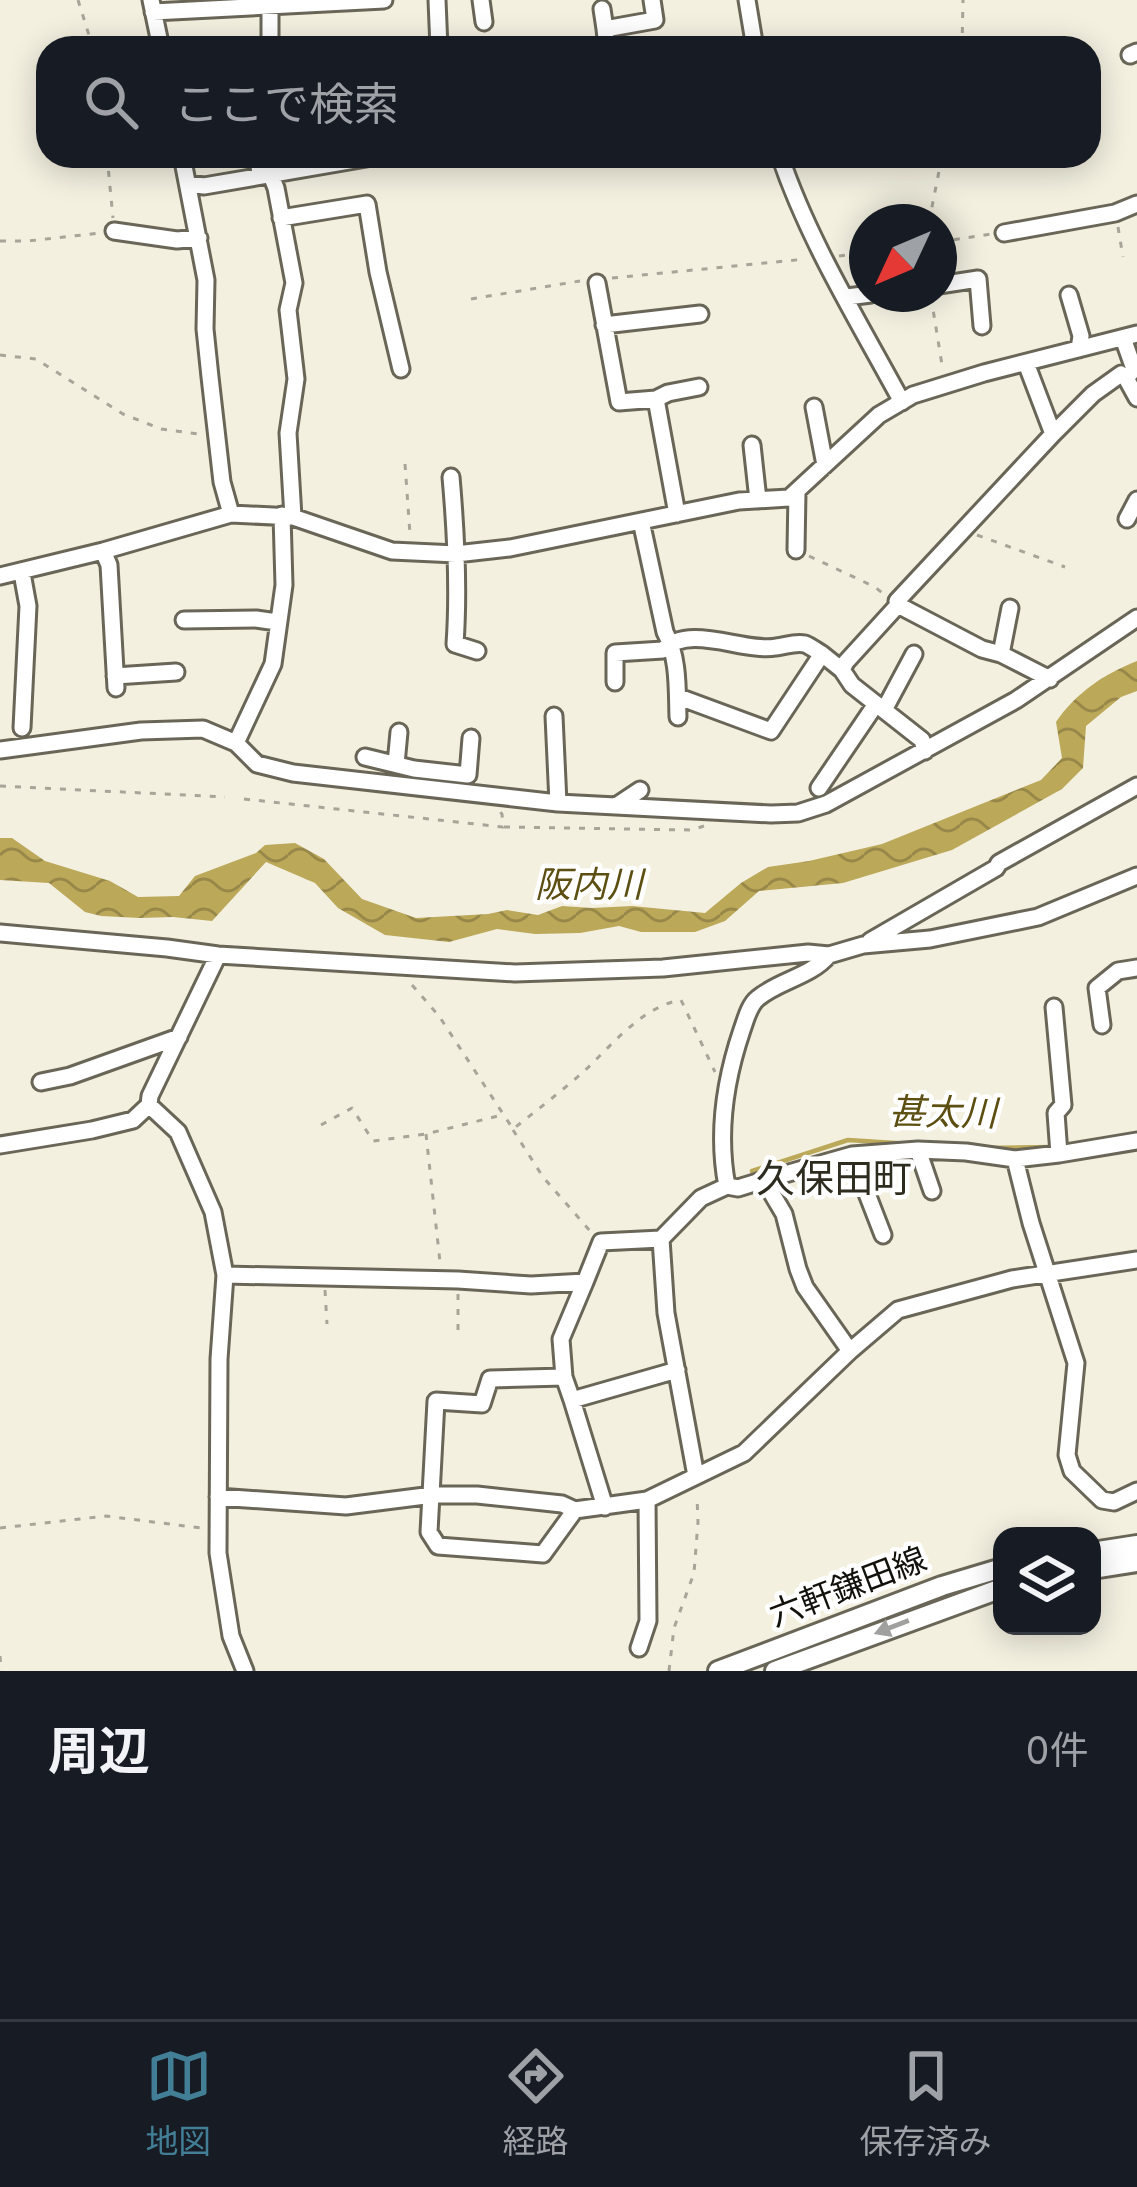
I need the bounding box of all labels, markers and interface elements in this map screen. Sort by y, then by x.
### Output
search box [36,36,1101,168]
icon: search [78,69,144,135]
text: ここで検索 [174,80,399,137]
north arrow [849,204,957,312]
water label: 阪内川 [535,865,647,911]
water label: 甚太川 [889,1092,1001,1140]
district label: 久保田町 [756,1158,912,1207]
map controls [993,1527,1101,1635]
button: layers [993,1527,1101,1635]
street label: 六軒鎌田線 [764,1541,934,1639]
one-way arrow [874,1619,910,1637]
text: 周辺 [48,1724,150,1789]
text: 0件 [1025,1730,1089,1779]
tab: 地図 [146,2043,212,2166]
tab: 経路 [503,2043,569,2166]
tab: 保存済み [860,2043,992,2166]

